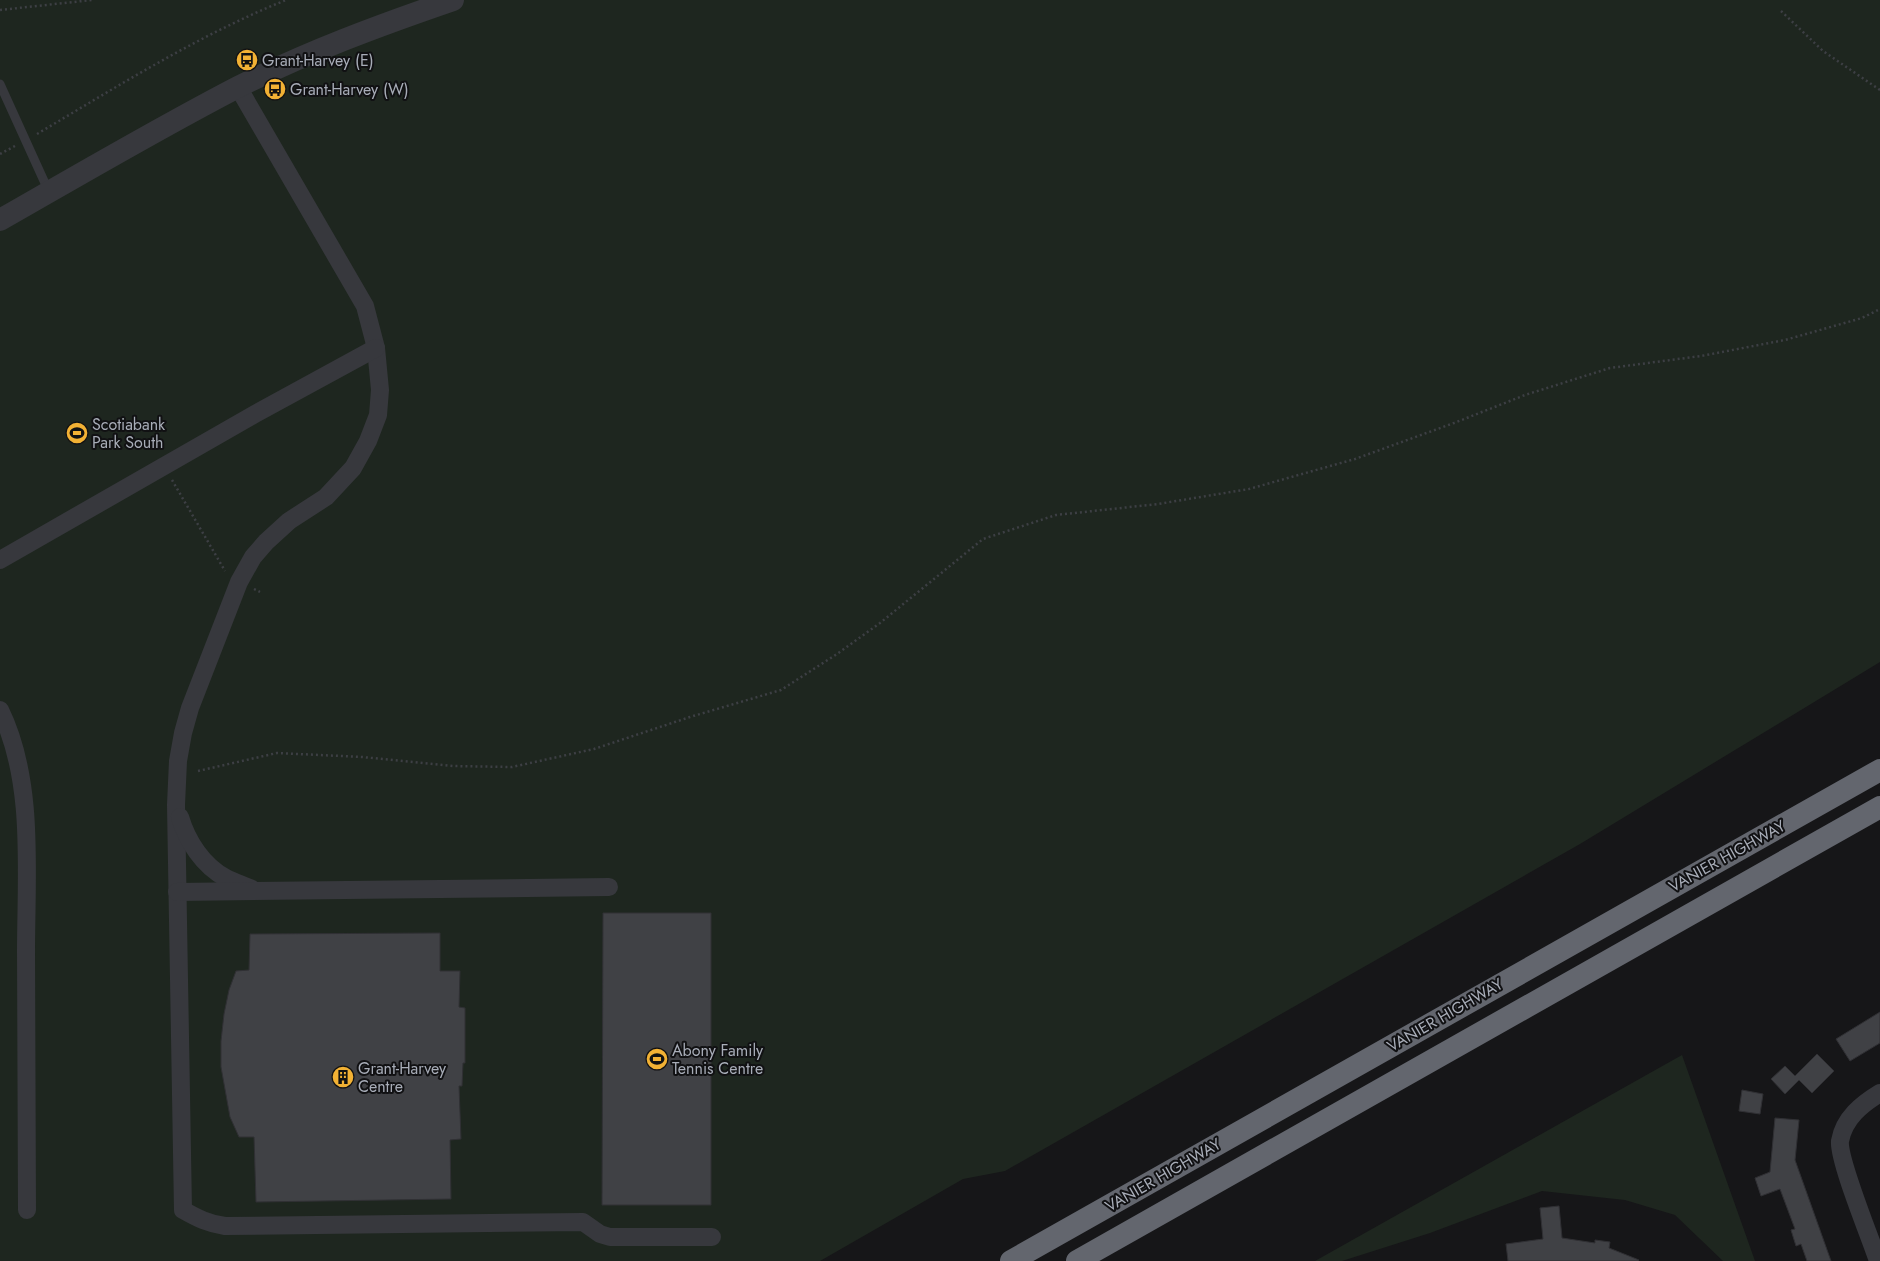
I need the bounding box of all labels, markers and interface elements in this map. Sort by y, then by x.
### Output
bus stop icon: Grant-Harvey (E) [234,47,260,73]
place label: Grant-Harvey (E) [262,49,374,72]
bus stop icon: Grant-Harvey (W) [262,76,288,102]
place label: Grant-Harvey (W) [290,78,409,101]
place label: Scotiabank Park South [92,413,166,454]
sports icon: Scotiabank Park South [64,420,90,446]
street label: VANIER HIGHWAY [1664,814,1790,898]
street label: VANIER HIGHWAY [1383,972,1507,1058]
place label: Abony Family Tennis Centre [672,1039,764,1080]
sports icon: Abony Family Tennis Centre [644,1046,670,1072]
place label: Grant-Harvey Centre [358,1057,447,1098]
building icon: Grant-Harvey Centre [330,1064,356,1090]
street label: VANIER HIGHWAY [1101,1132,1225,1218]

